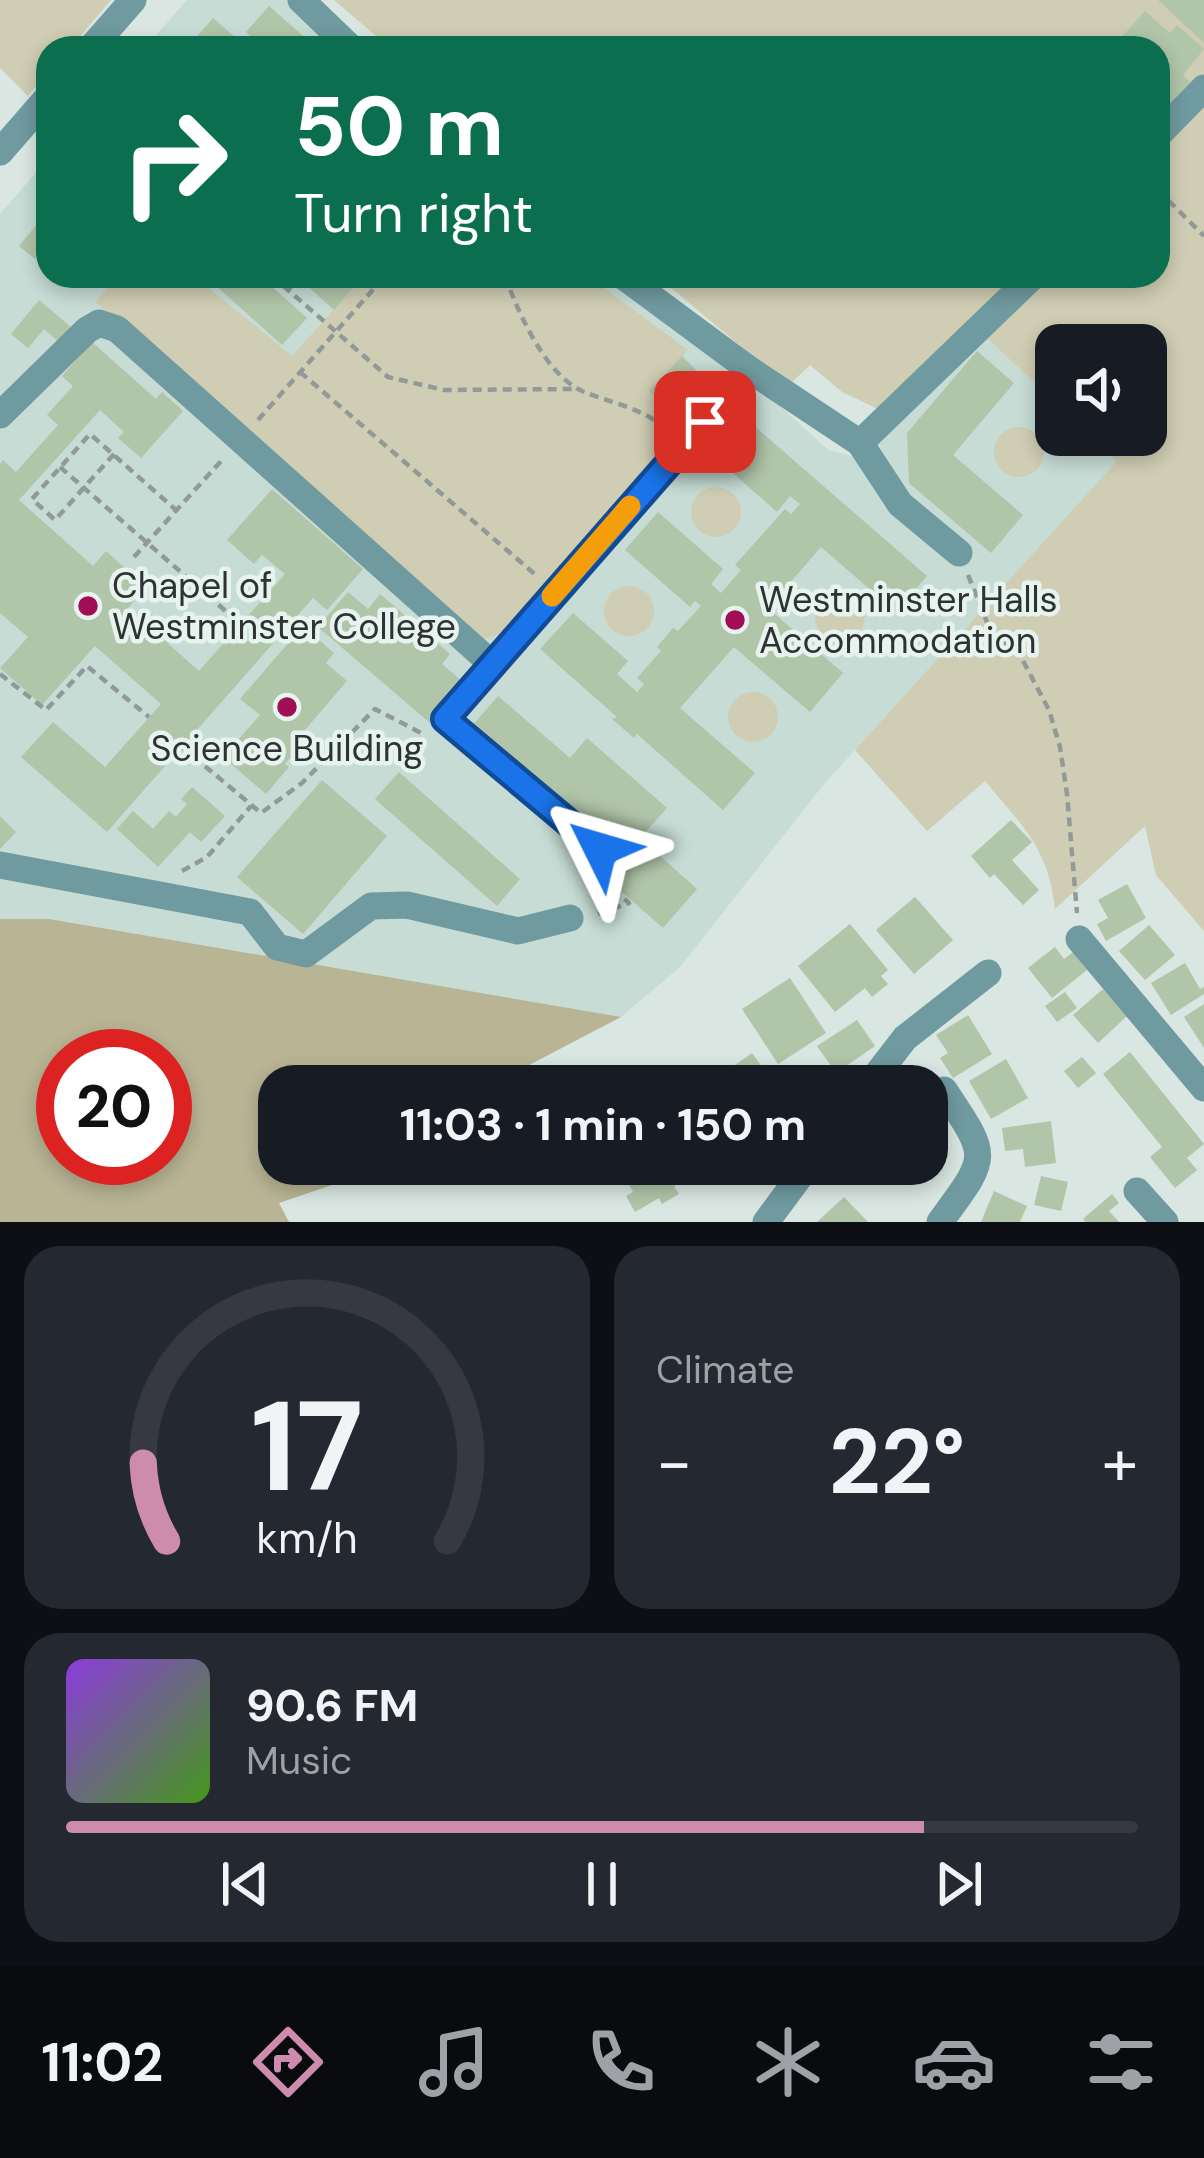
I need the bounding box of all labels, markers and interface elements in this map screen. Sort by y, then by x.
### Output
text: 50 m [294,72,504,181]
icon: right [96,84,252,240]
text: Turn right [294,178,533,249]
map controls [1035,324,1167,456]
button: sound [1035,324,1167,456]
pin [654,371,756,473]
icon: arrive [672,389,738,455]
place label: Chapel of Westminster College [112,562,456,650]
place label: Westminster Halls Accommodation [759,576,1058,664]
marker: Chapel of Westminster College [75,593,101,619]
marker: Westminster Halls Accommodation [722,607,748,633]
marker: Science Building [274,694,300,720]
place label: Science Building [151,725,423,772]
position arrow [537,786,663,912]
speed limit sign: 20 [36,1029,192,1185]
text: 11:03 · 1 min · 150 m [400,1095,806,1154]
text: Climate [656,1344,794,1395]
text: 17 [251,1366,363,1529]
text: 22° [829,1404,965,1521]
text: − [656,1420,692,1505]
text: + [1102,1420,1138,1505]
text: km/h [256,1509,358,1565]
text: 90.6 FM [246,1676,418,1735]
text: Music [246,1735,352,1786]
icon: previous [212,1851,278,1917]
icon: pause [569,1851,635,1917]
icon: next [926,1851,992,1917]
icon: directions [246,2020,330,2104]
icon: music [412,2020,496,2104]
icon: phone [579,2020,663,2104]
icon: climate [746,2020,830,2104]
icon: car [912,2020,996,2104]
icon: filters [1079,2020,1163,2104]
text: 11:02 [41,2027,163,2098]

